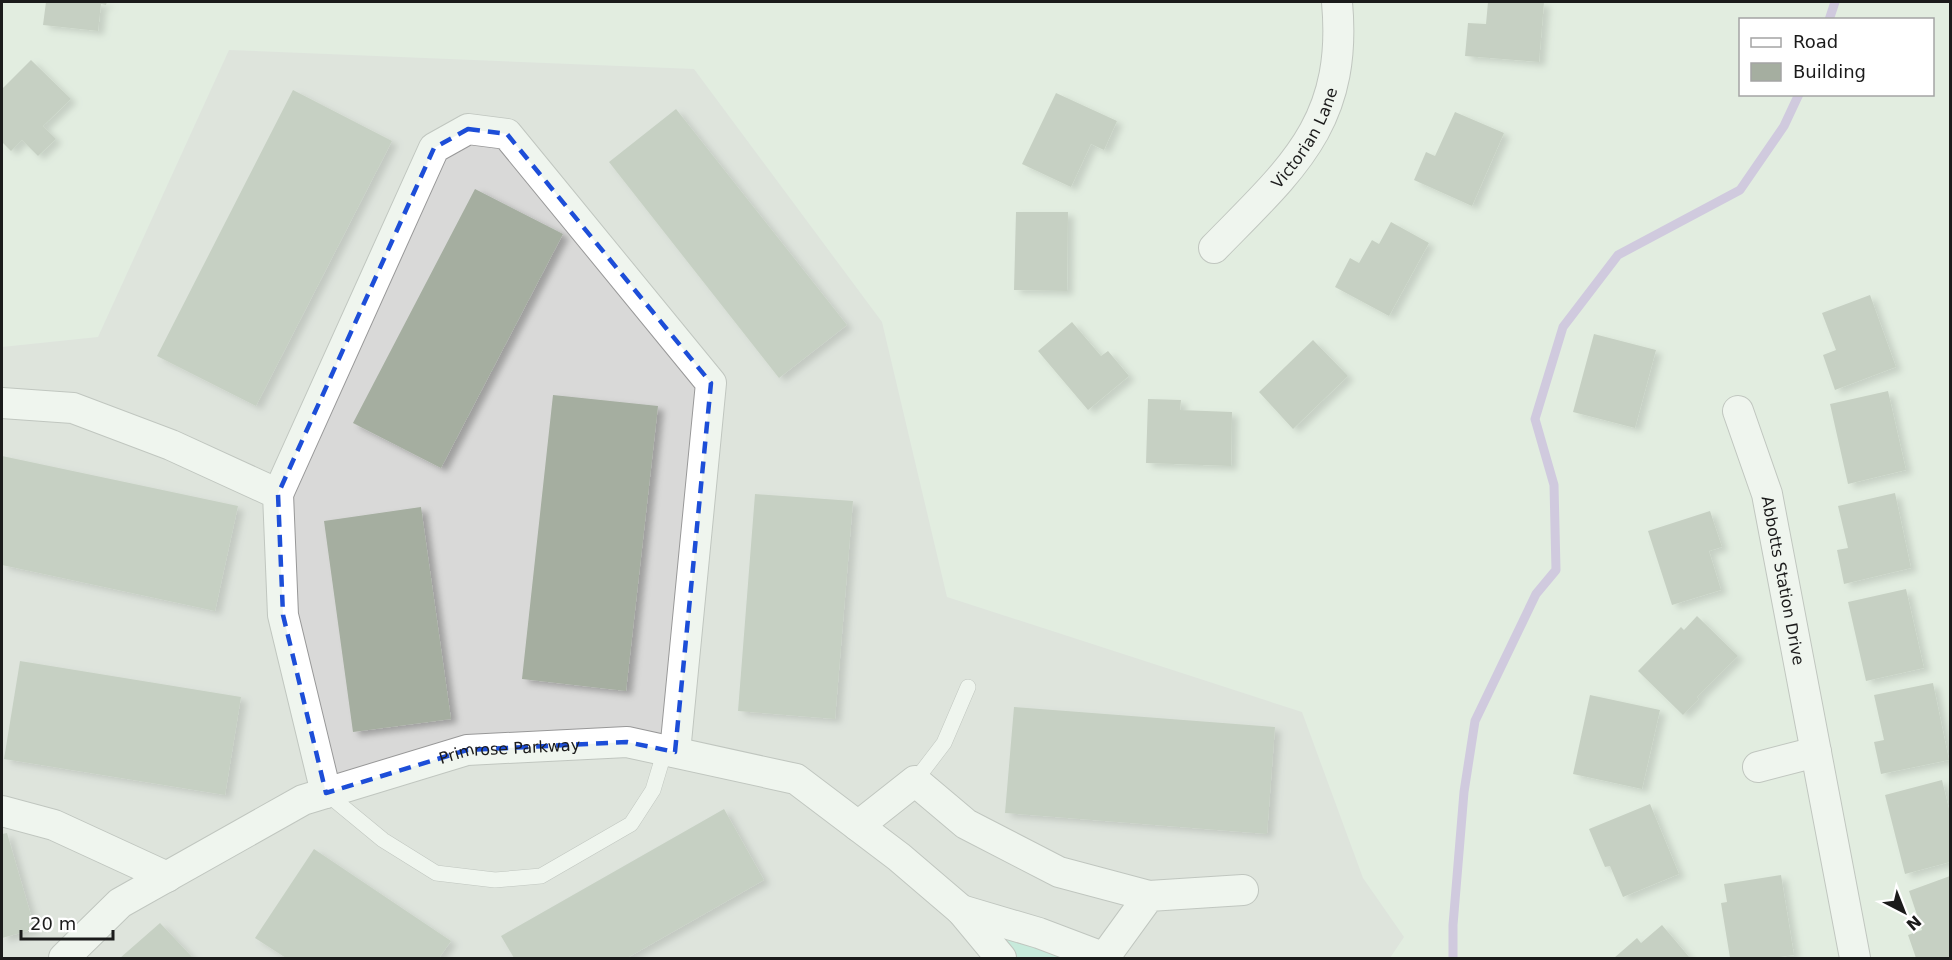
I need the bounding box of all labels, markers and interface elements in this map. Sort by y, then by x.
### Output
legend [1739,18,1934,96]
text: Road [1793,31,1838,52]
text: Building [1793,61,1866,82]
street label: Victorian Lane [1267,85,1341,192]
street label: Abbotts Station Drive [1758,494,1809,667]
street label: Primrose Parkway [436,735,581,768]
north arrow [1874,882,1934,942]
scale bar [21,903,112,941]
text: N [1902,911,1925,934]
text: 20 m [30,913,76,934]

